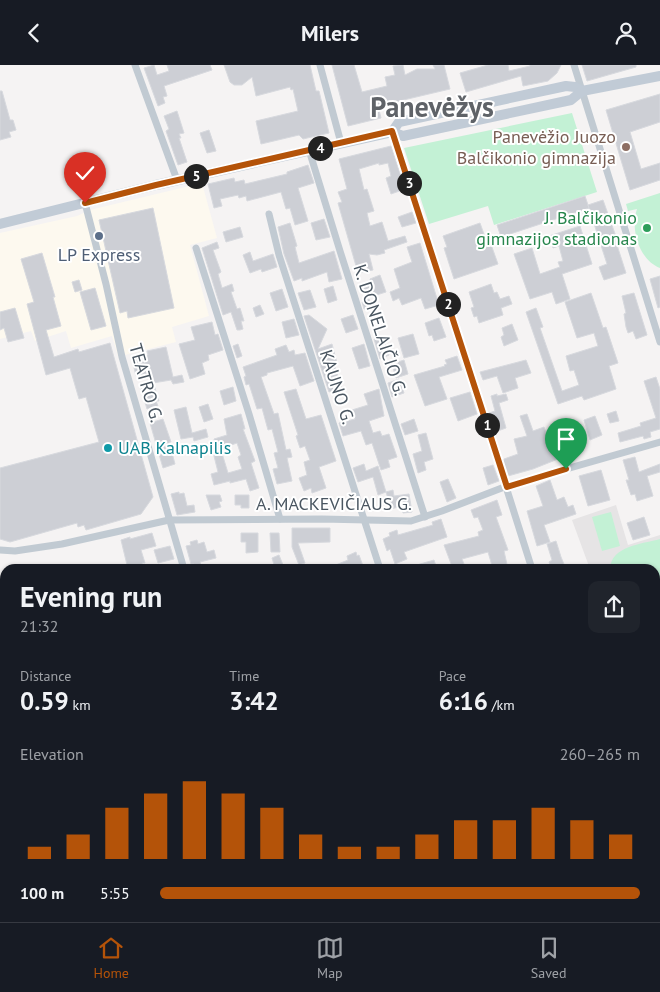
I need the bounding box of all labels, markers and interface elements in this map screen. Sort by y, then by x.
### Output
icon: back [20,19,48,47]
text: Milers [301,19,359,47]
icon: person [612,19,640,47]
district label: Panevėžys [370,88,494,125]
place label: Panevėžio Juozo Balčikonio gimnazija [457,125,616,169]
pin: 4 [308,135,332,161]
text: 4 [317,139,324,157]
marker: Panevėžio Juozo Balčikonio gimnazija [620,141,632,153]
pin [64,152,106,203]
icon: check [71,159,99,187]
pin: 5 [184,163,208,189]
text: 5 [193,167,200,185]
pin: 3 [396,171,422,195]
text: 3 [406,174,413,192]
place label: J. Balčikonio gimnazijos stadionas [476,206,637,250]
marker: J. Balčikonio gimnazijos stadionas [641,222,653,234]
marker: LP Express [93,230,105,242]
place label: LP Express [58,243,140,266]
street label: K. DONELAIČIO G. [348,261,413,398]
pin: 2 [436,291,460,317]
text: 2 [445,295,452,313]
street label: TEATRO G. [124,341,169,425]
street label: KAUNO G. [315,347,360,427]
pin: 1 [474,413,500,437]
text: 1 [484,416,491,434]
pin [545,418,587,469]
icon: arrive [552,425,580,453]
place label: UAB Kalnapilis [118,436,231,459]
marker: UAB Kalnapilis [102,442,114,454]
street label: A. MACKEVIČIAUS G. [256,492,412,515]
text: Evening run [20,578,162,615]
button: share [588,581,640,633]
text: 21:32 [20,616,58,636]
text: Distance [20,667,71,685]
text: Time [229,667,259,685]
text: Pace [439,667,466,685]
text: 0.59 [20,685,69,717]
text: 3:42 [229,685,279,717]
text: 6:16 [439,685,488,717]
text: km [69,696,91,714]
text: /km [488,696,515,714]
text: Elevation [20,744,84,764]
text: 260–265 m [560,744,640,764]
text: 100 m [20,883,64,903]
text: 5:55 [100,883,130,903]
tab: Home [93,934,129,982]
tab: Map [316,934,344,982]
tab: Saved [531,934,566,982]

